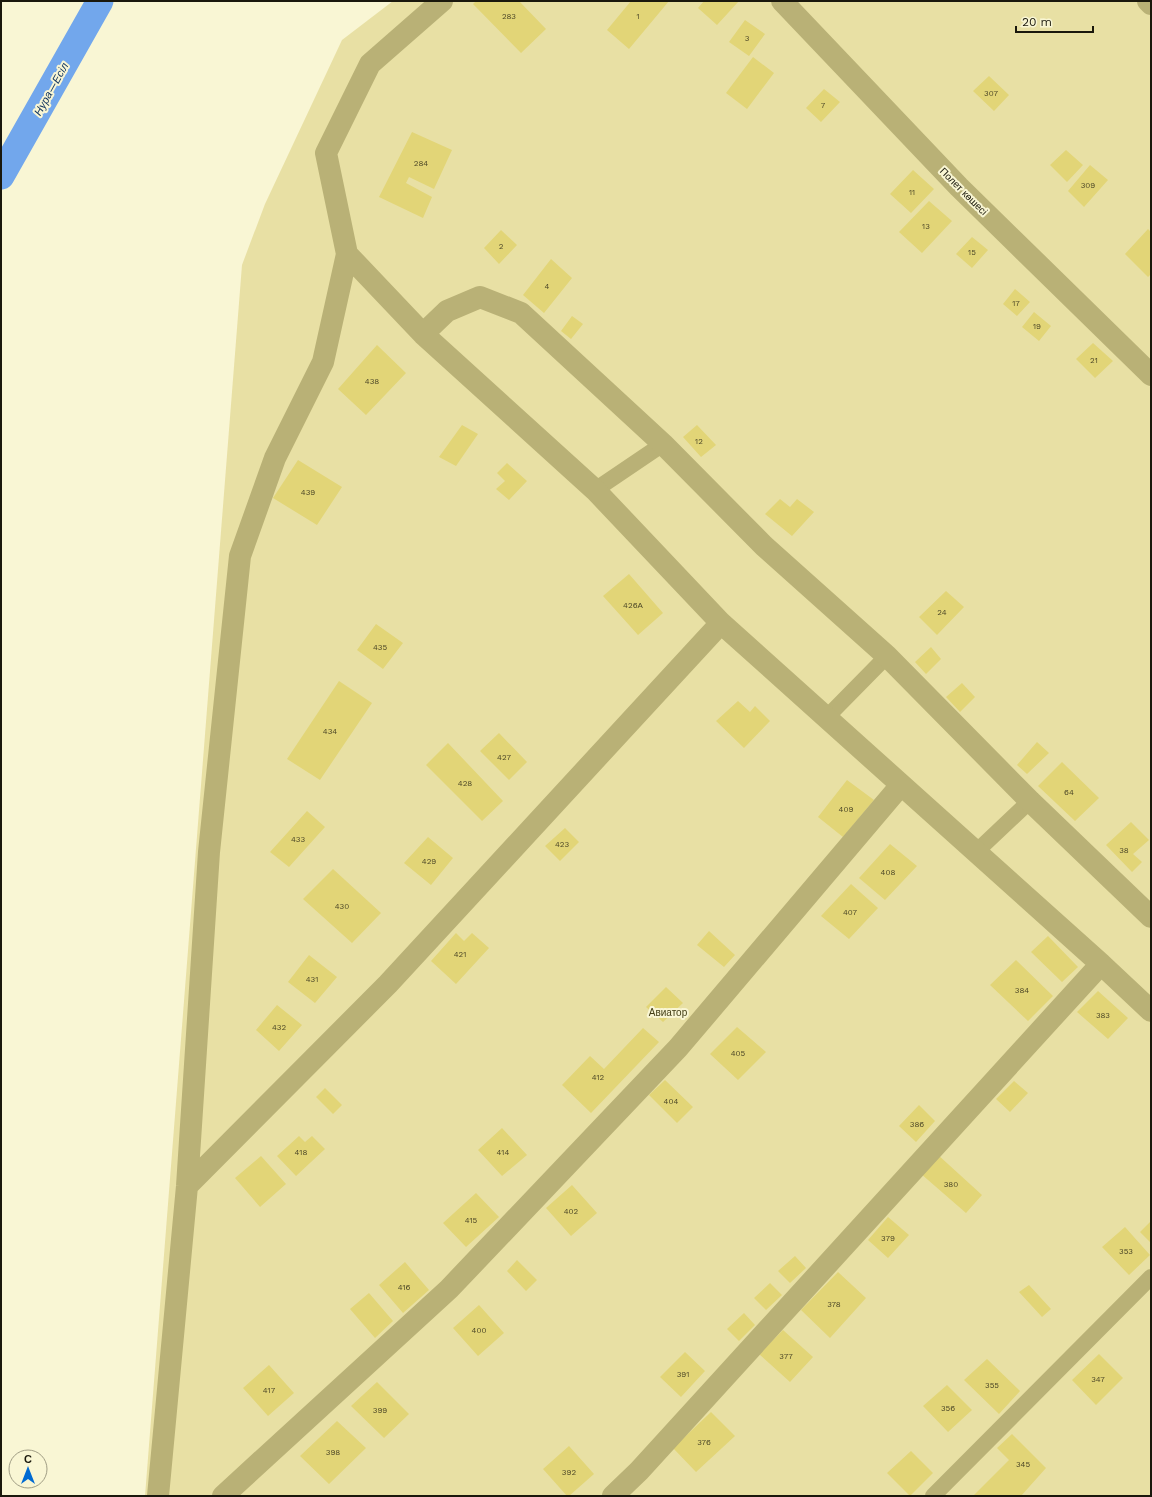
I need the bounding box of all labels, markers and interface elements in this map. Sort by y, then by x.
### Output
scale bar [1016,8,1093,34]
house number: 283 [502,12,516,21]
house number: 1 [636,12,640,21]
text: 20 m [1022,15,1052,29]
house number: 3 [745,34,750,43]
water label: Нура—Есіл [32,61,71,118]
house number: 307 [984,89,998,98]
house number: 7 [821,101,826,110]
house number: 284 [414,159,428,168]
street label: Полет көшесі [938,165,990,217]
house number: 309 [1081,181,1095,190]
house number: 11 [909,188,915,197]
house number: 13 [922,222,930,231]
house number: 2 [499,242,504,251]
house number: 15 [968,248,976,257]
house number: 4 [545,282,550,291]
house number: 17 [1012,299,1020,308]
house number: 19 [1033,322,1041,331]
house number: 21 [1090,356,1098,365]
house number: 438 [365,377,379,386]
house number: 12 [695,437,703,446]
house number: 439 [301,488,315,497]
house number: 426А [623,601,644,610]
house number: 24 [937,608,947,617]
house number: 435 [373,643,387,652]
house number: 434 [323,727,337,736]
house number: 427 [497,753,511,762]
house number: 428 [458,779,472,788]
house number: 64 [1064,788,1074,797]
house number: 409 [839,805,853,814]
house number: 433 [291,835,305,844]
house number: 423 [555,840,569,849]
house number: 38 [1119,846,1129,855]
house number: 429 [422,857,436,866]
house number: 408 [881,868,895,877]
house number: 430 [335,902,349,911]
house number: 407 [843,908,858,917]
house number: 421 [454,950,466,959]
house number: 431 [306,975,318,984]
house number: 384 [1015,986,1029,995]
park label: Авиатор [649,1007,688,1018]
house number: 383 [1096,1011,1110,1020]
house number: 432 [272,1023,286,1032]
house number: 405 [731,1049,746,1058]
house number: 412 [592,1073,605,1082]
house number: 404 [664,1097,678,1106]
house number: 386 [910,1120,924,1129]
house number: 418 [295,1148,307,1157]
house number: 414 [497,1148,509,1157]
house number: 380 [944,1180,958,1189]
house number: 402 [564,1207,579,1216]
house number: 415 [465,1216,478,1225]
house number: 379 [881,1234,895,1243]
house number: 353 [1119,1247,1133,1256]
house number: 416 [398,1283,411,1292]
house number: 378 [827,1300,841,1309]
house number: 400 [472,1326,486,1335]
house number: 377 [779,1352,793,1361]
house number: 391 [677,1370,689,1379]
house number: 347 [1091,1375,1105,1384]
house number: 355 [985,1381,999,1390]
house number: 417 [263,1386,276,1395]
house number: 356 [941,1404,955,1413]
house number: 399 [373,1406,387,1415]
house number: 376 [697,1438,711,1447]
house number: 398 [326,1448,340,1457]
north arrow [8,1449,48,1489]
text: С [24,1453,32,1466]
house number: 345 [1016,1460,1030,1469]
house number: 392 [562,1468,576,1477]

